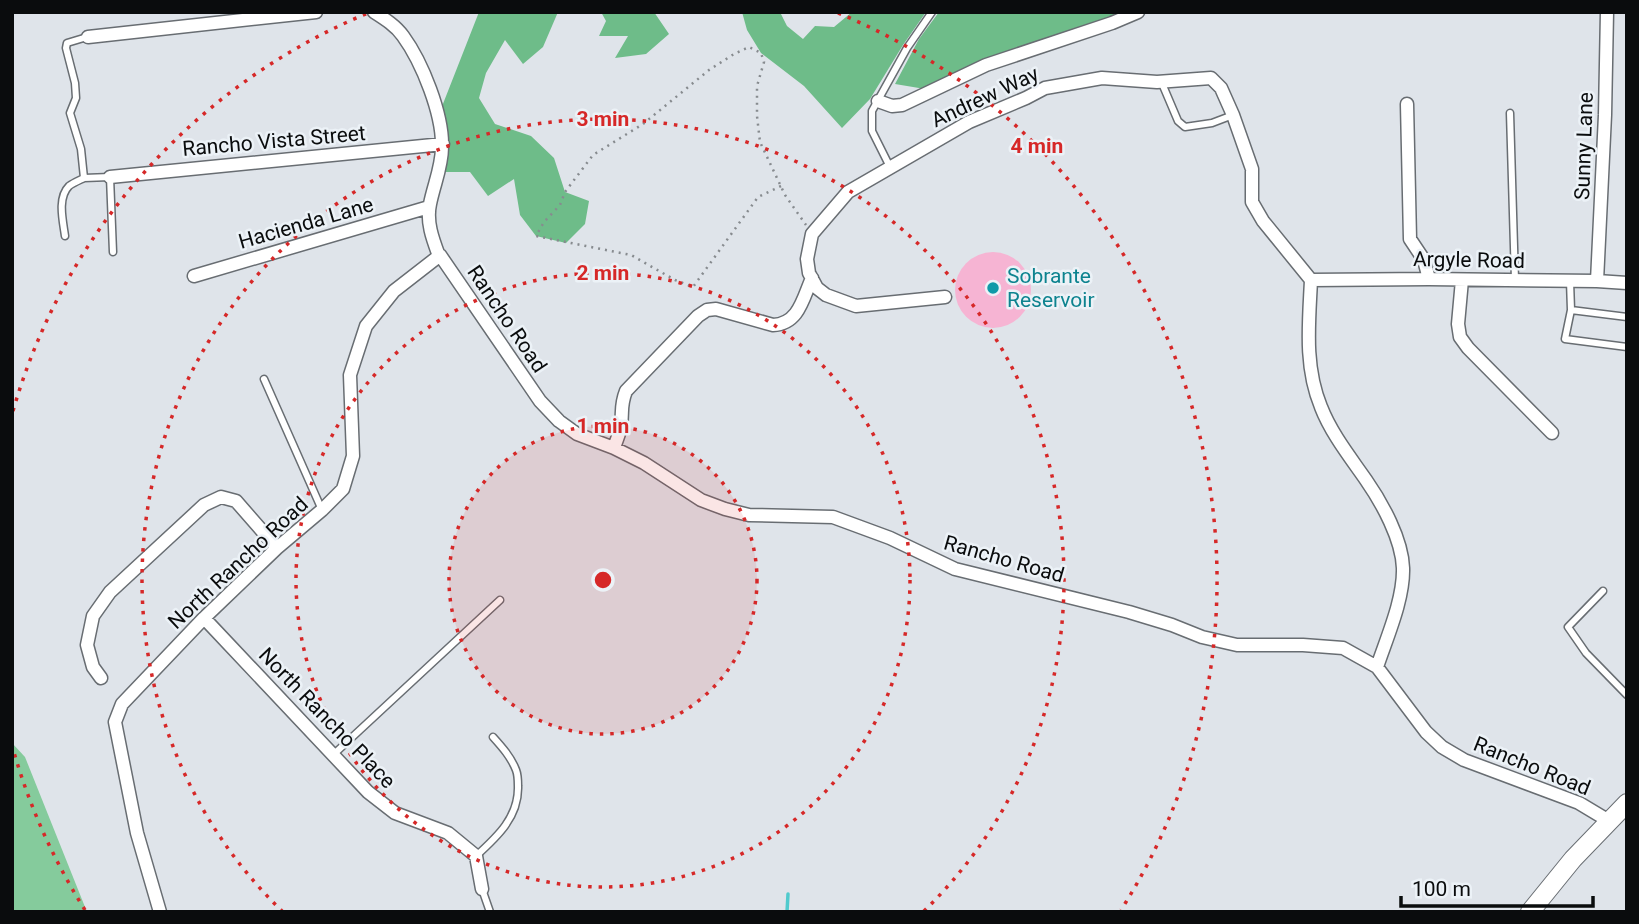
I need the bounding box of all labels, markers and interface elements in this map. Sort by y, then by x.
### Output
street label: Andrew Way [928,62,1043,132]
street label: Sunny Lane [1570,92,1598,200]
text: 3 min [577,107,629,131]
street label: Rancho Vista Street [181,121,367,161]
text: 4 min [1011,134,1063,158]
street label: Hacienda Lane [236,192,376,254]
street label: Argyle Road [1413,247,1525,273]
street label: Rancho Road [462,261,552,377]
text: 2 min [577,261,629,285]
place label: Sobrante Reservoir [1007,264,1095,312]
marker: Sobrante Reservoir [985,280,1001,296]
text: 1 min [577,414,629,438]
street label: North Rancho Road [163,492,313,634]
street label: Rancho Road [941,530,1067,588]
centre of rings [591,568,615,592]
street label: North Rancho Place [254,643,400,793]
street label: Rancho Road [1470,732,1594,800]
scale bar [1401,864,1594,908]
text: 100 m [1412,877,1471,901]

